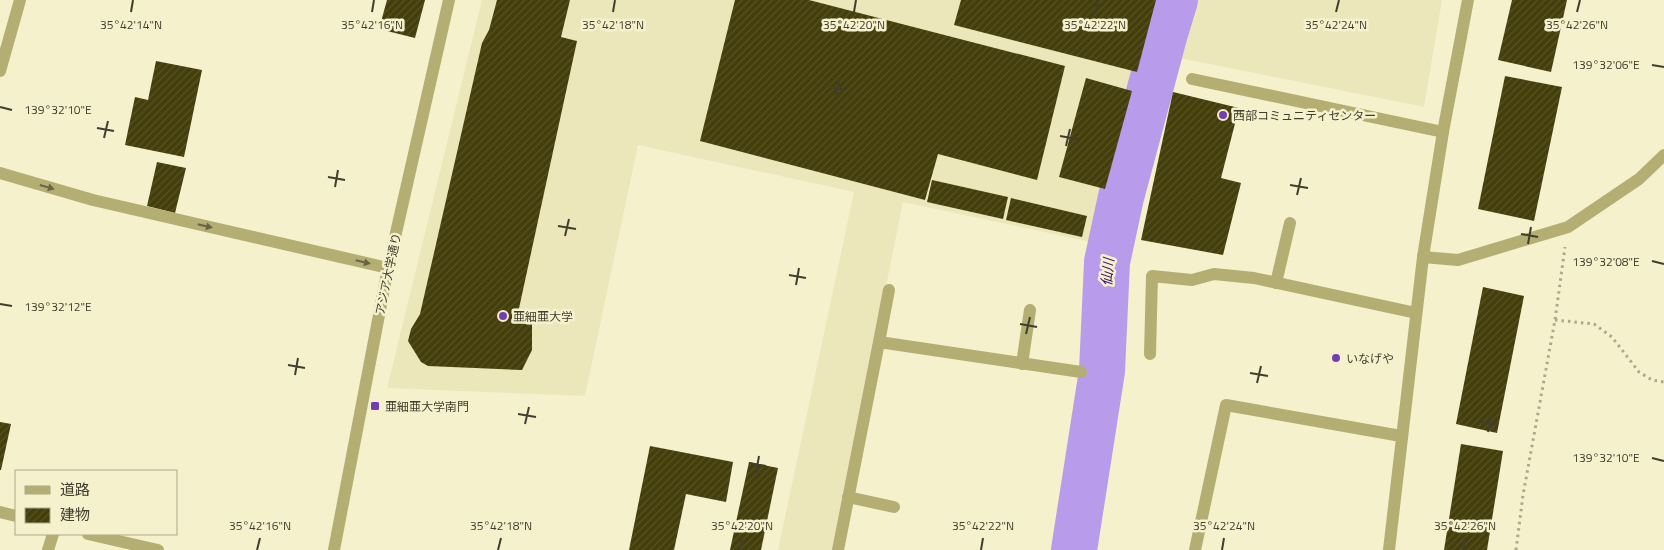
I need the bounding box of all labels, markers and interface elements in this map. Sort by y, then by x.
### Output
text: 35°42'14"N [100,15,162,34]
text: 35°42'16"N [341,15,403,34]
text: 35°42'18"N [582,15,644,34]
text: 35°42'20"N [823,15,885,34]
text: 35°42'22"N [1064,15,1126,34]
text: 35°42'24"N [1305,15,1367,34]
text: 35°42'26"N [1546,15,1608,34]
text: 139°32'06"E [1572,55,1640,74]
text: 139°32'10"E [24,100,92,119]
place label: 西部コミュニティセンター [1233,106,1376,125]
marker: 西部コミュニティセンター [1217,109,1229,121]
one-way arrow [39,183,54,191]
one-way arrow [197,222,212,230]
street label: アジア大学通り [370,231,406,317]
text: 139°32'08"E [1572,252,1640,271]
water label: 仙川 [1095,255,1119,287]
one-way arrow [355,258,371,266]
text: 139°32'12"E [24,297,92,316]
place label: 亜細亜大学 [513,307,573,326]
marker: 亜細亜大学 [497,310,509,322]
place label: いなげや [1346,349,1394,368]
marker: いなげや [1330,352,1342,364]
place label: 亜細亜大学南門 [385,397,469,416]
marker: 亜細亜大学南門 [369,400,381,412]
text: 139°32'10"E [1572,448,1640,467]
legend [15,470,178,535]
text: 道路 [60,478,90,501]
text: 建物 [60,503,90,526]
text: 35°42'16"N [229,516,291,535]
text: 35°42'18"N [470,516,532,535]
text: 35°42'20"N [711,516,773,535]
text: 35°42'22"N [952,516,1014,535]
text: 35°42'24"N [1193,516,1255,535]
text: 35°42'26"N [1434,516,1496,535]

